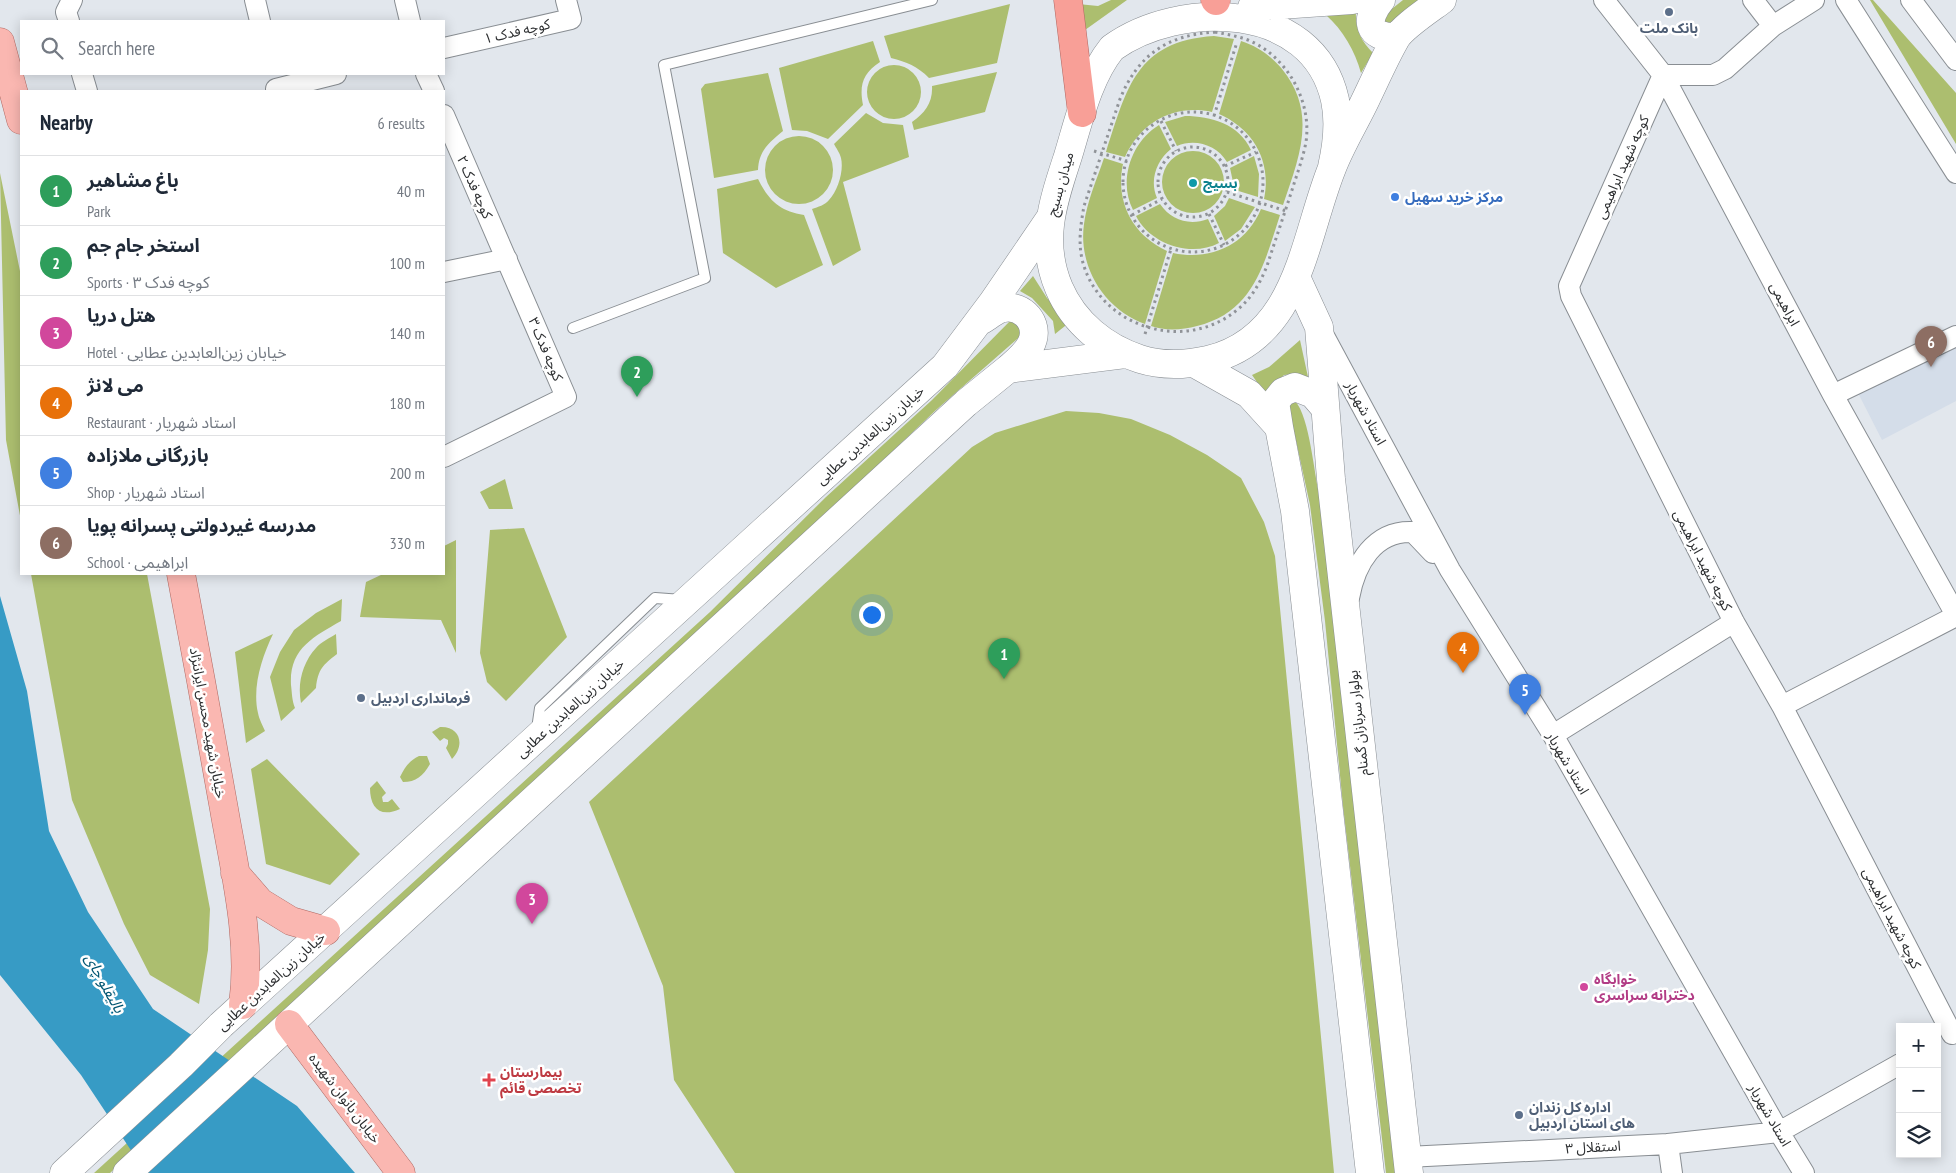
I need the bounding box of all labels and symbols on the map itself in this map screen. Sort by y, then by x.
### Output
marker: بانک ملت [1663,6,1675,18]
street label: کوچه فدک ۱ [482,15,552,48]
place label: بانک ملت [1640,19,1698,37]
street label: کوچه شهید ابراهیمی [1591,112,1654,222]
street label: میدان بسیج [1042,150,1080,219]
street label: کوچه فدک ۲ [452,153,497,222]
place label: بسیج [1203,174,1238,193]
marker: بسیج [1187,177,1199,189]
place label: مرکز خرید سهیل [1405,188,1503,206]
marker: مرکز خرید سهیل [1389,191,1401,203]
street label: ابراهیمی [1766,279,1804,329]
street label: کوچه فدک ۳ [524,314,568,384]
pin: 6 [1915,326,1947,367]
pin: 2 [621,356,653,397]
street label: استاد شهریار [1341,377,1390,448]
street label: خیابان زین‌العابدین عطایی [812,382,928,488]
street label: کوچه شهید ابراهیمی [1669,506,1736,614]
your location [859,602,885,628]
pin: 4 [1447,632,1479,673]
pin: 1 [988,638,1020,679]
street label: خیابان شهید محسن ایراننژاد [186,646,230,800]
street label: خیابان زین‌العابدین عطایی [512,655,628,761]
street label: بولوار سربازان گمنام [1343,669,1374,777]
pin: 5 [1509,674,1541,715]
place label: فرمانداری اردبیل [371,689,470,707]
marker: فرمانداری اردبیل [355,692,367,704]
street label: استاد شهریار [1542,727,1593,798]
street label: کوچه شهید ابراهیمی [1858,864,1925,972]
pin: 3 [516,883,548,924]
street label: خیابان زین‌العابدین عطایی [213,928,329,1034]
water label: بالیقلو چای [80,950,129,1017]
place label: خوابگاه دخترانه سراسری [1594,970,1695,1004]
marker: خوابگاه دخترانه سراسری [1578,981,1590,993]
street label: خیابان بانوان شهیده [305,1049,385,1147]
place label: بیمارستان تخصصی قائم [500,1063,582,1099]
marker: بیمارستان تخصصی قائم [482,1073,496,1087]
street label: استاد شهریار [1744,1079,1795,1150]
place label: اداره کل زندان های استان اردبیل [1529,1098,1635,1132]
marker: اداره کل زندان های استان اردبیل [1513,1109,1525,1121]
street label: استقلال ۳ [1565,1137,1621,1157]

